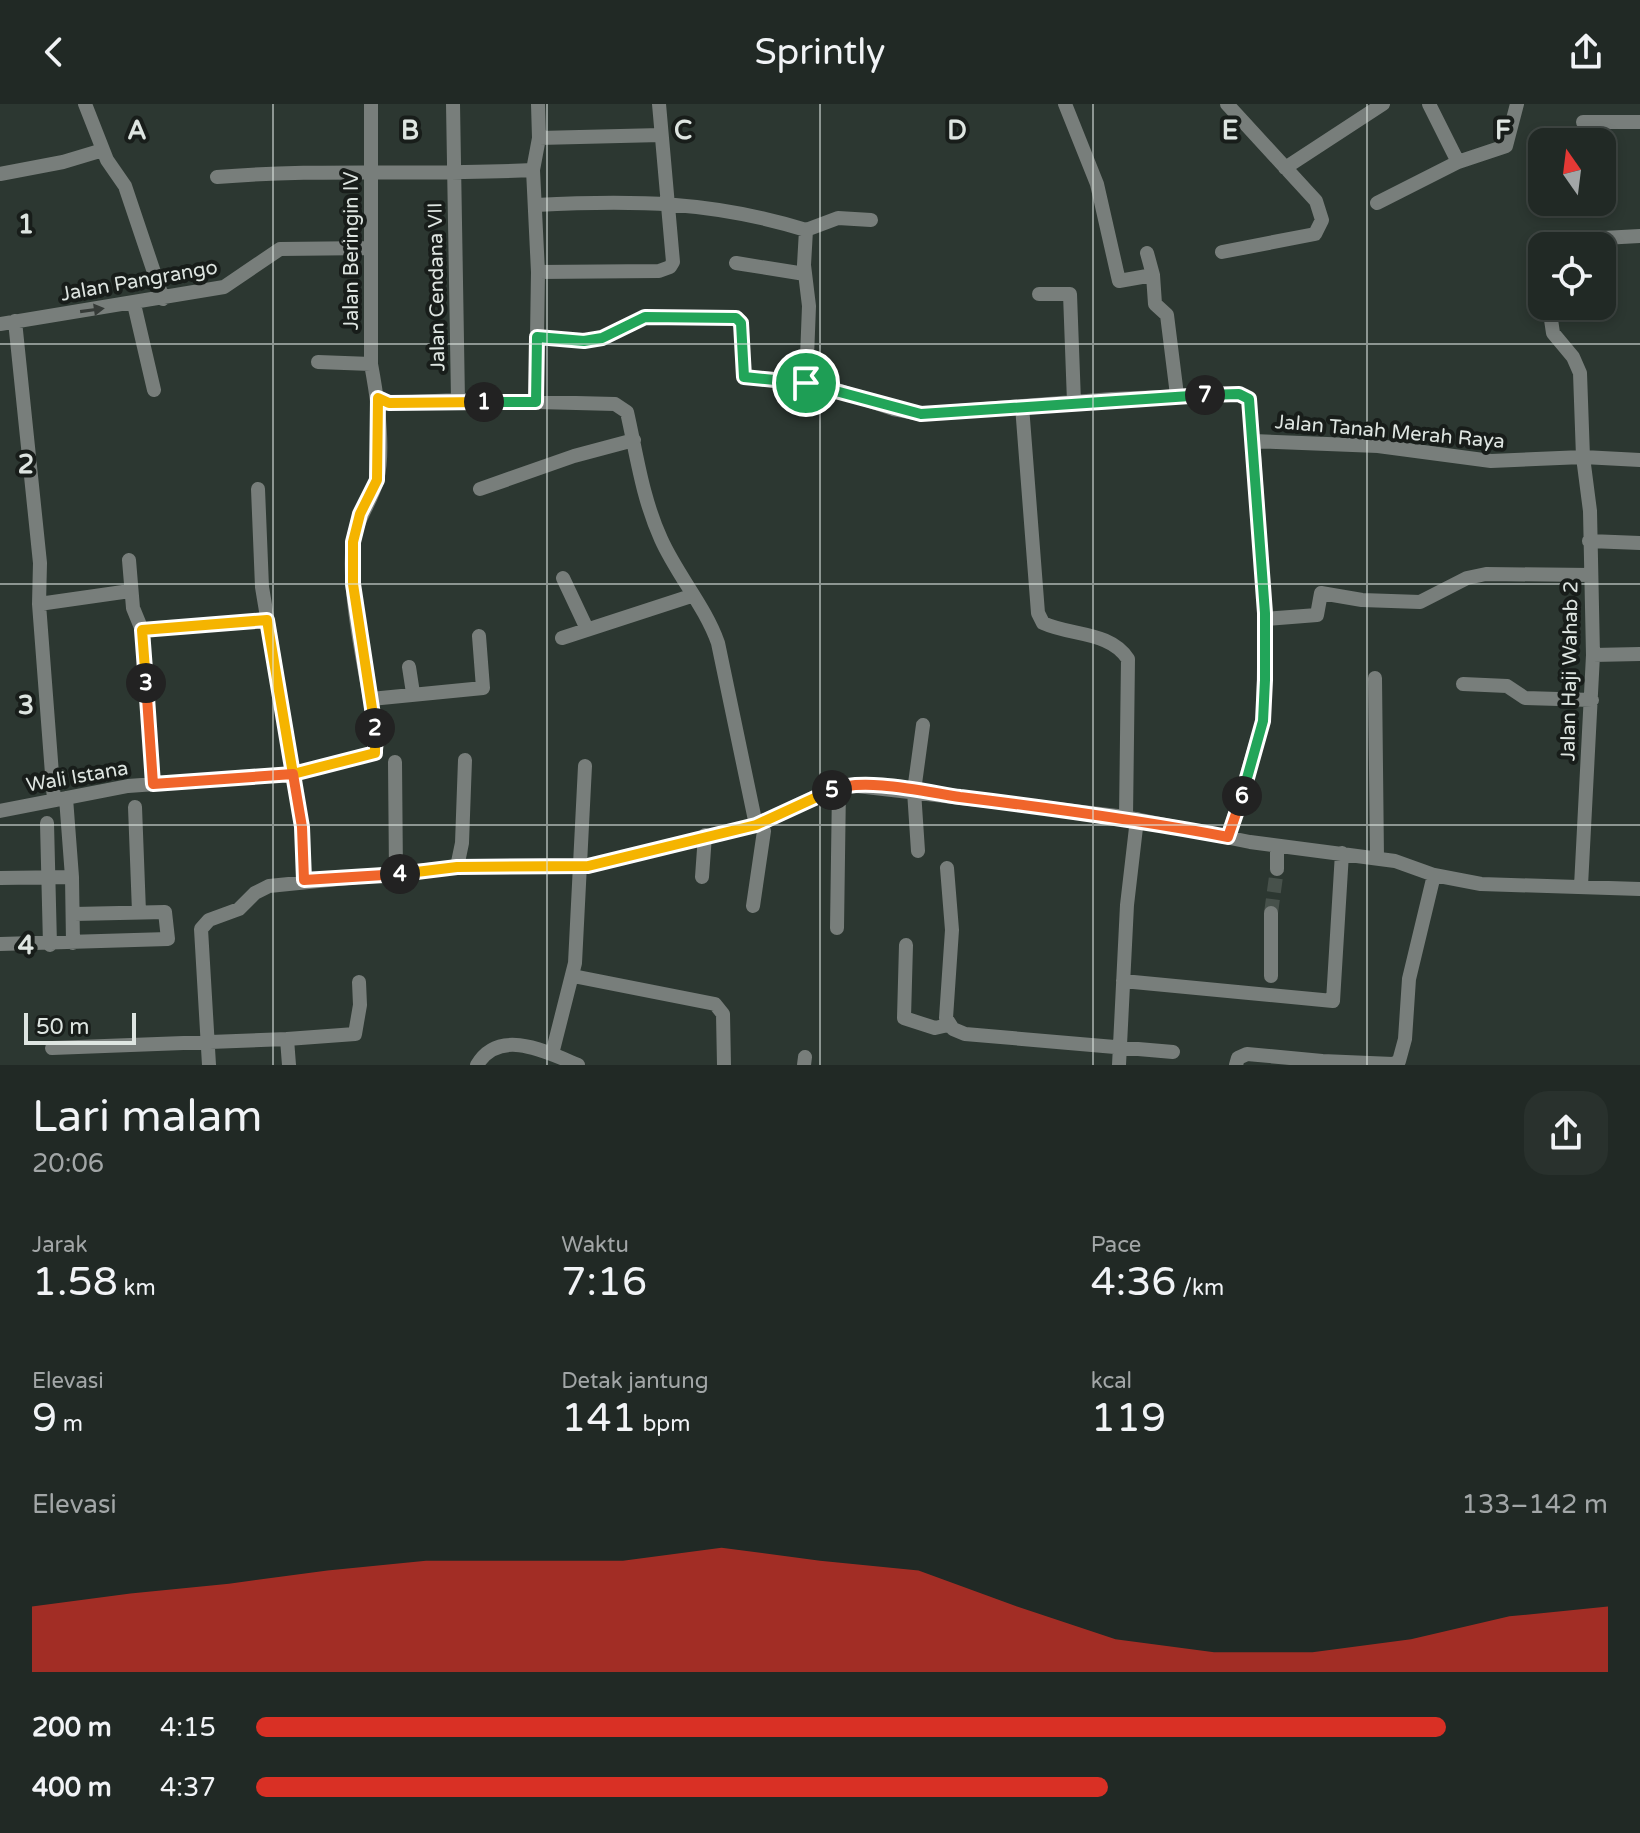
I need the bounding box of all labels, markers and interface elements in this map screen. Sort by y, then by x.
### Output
icon: back [32,30,76,74]
icon: share [1564,30,1608,74]
text: Sprintly [755,31,885,74]
text: A [127,115,147,146]
text: B [401,115,419,146]
text: C [674,115,692,146]
text: D [947,115,967,146]
text: E [1222,115,1238,146]
text: F [1495,115,1511,146]
north arrow [1528,128,1616,216]
map controls [1528,128,1616,320]
street label: Jalan Beringin IV [340,172,364,330]
street label: Jalan Cendana VII [424,202,450,372]
text: 1 [18,209,34,240]
button: locate [1528,232,1616,320]
street label: Jalan Pangrango [59,255,220,307]
one-way arrow [80,303,105,316]
pin [772,349,840,417]
icon: arrive [784,361,828,405]
pin: 7 [1185,375,1225,415]
pin: 1 [464,382,504,422]
text: 7 [1198,382,1212,408]
text: 1 [477,389,491,415]
street label: Jalan Tanah Merah Raya [1274,410,1506,454]
text: 2 [18,449,34,480]
street label: Jalan Haji Wahab 2 [1556,581,1584,761]
pin: 3 [126,663,166,703]
text: 3 [139,670,153,696]
text: 3 [18,690,34,721]
pin: 2 [355,708,395,748]
text: 2 [368,715,382,741]
street label: Wali Istana [24,756,130,798]
pin: 5 [812,770,852,810]
pin: 6 [1222,776,1262,816]
text: 5 [825,777,839,803]
text: 6 [1235,783,1249,809]
pin: 4 [380,854,420,894]
text: 4 [393,861,407,887]
text: 4 [18,930,34,961]
scale bar [24,1009,136,1045]
text: 50 m [36,1014,90,1040]
text: Lari malam [32,1091,263,1144]
button: share [1524,1091,1608,1175]
text: 20:06 [32,1148,104,1179]
text: Jarak [32,1232,87,1258]
text: Waktu [561,1232,629,1258]
text: Pace [1091,1232,1141,1258]
text: 1.58 [32,1258,118,1306]
text: 7:16 [561,1258,647,1306]
text: 4:36 [1091,1258,1176,1306]
text: km [118,1275,156,1301]
text: /km [1176,1275,1224,1301]
text: Elevasi [32,1368,104,1394]
text: Detak jantung [561,1368,709,1394]
text: kcal [1091,1368,1132,1394]
text: 9 [32,1394,57,1442]
text: 141 [561,1394,637,1442]
text: 119 [1091,1394,1166,1442]
text: m [57,1411,83,1437]
text: bpm [637,1411,690,1437]
text: Elevasi [32,1489,117,1520]
text: 133–142 m [1462,1489,1608,1520]
text: 200 m [32,1712,112,1743]
text: 4:15 [160,1712,216,1743]
text: 400 m [32,1772,112,1803]
text: 4:37 [160,1772,216,1803]

